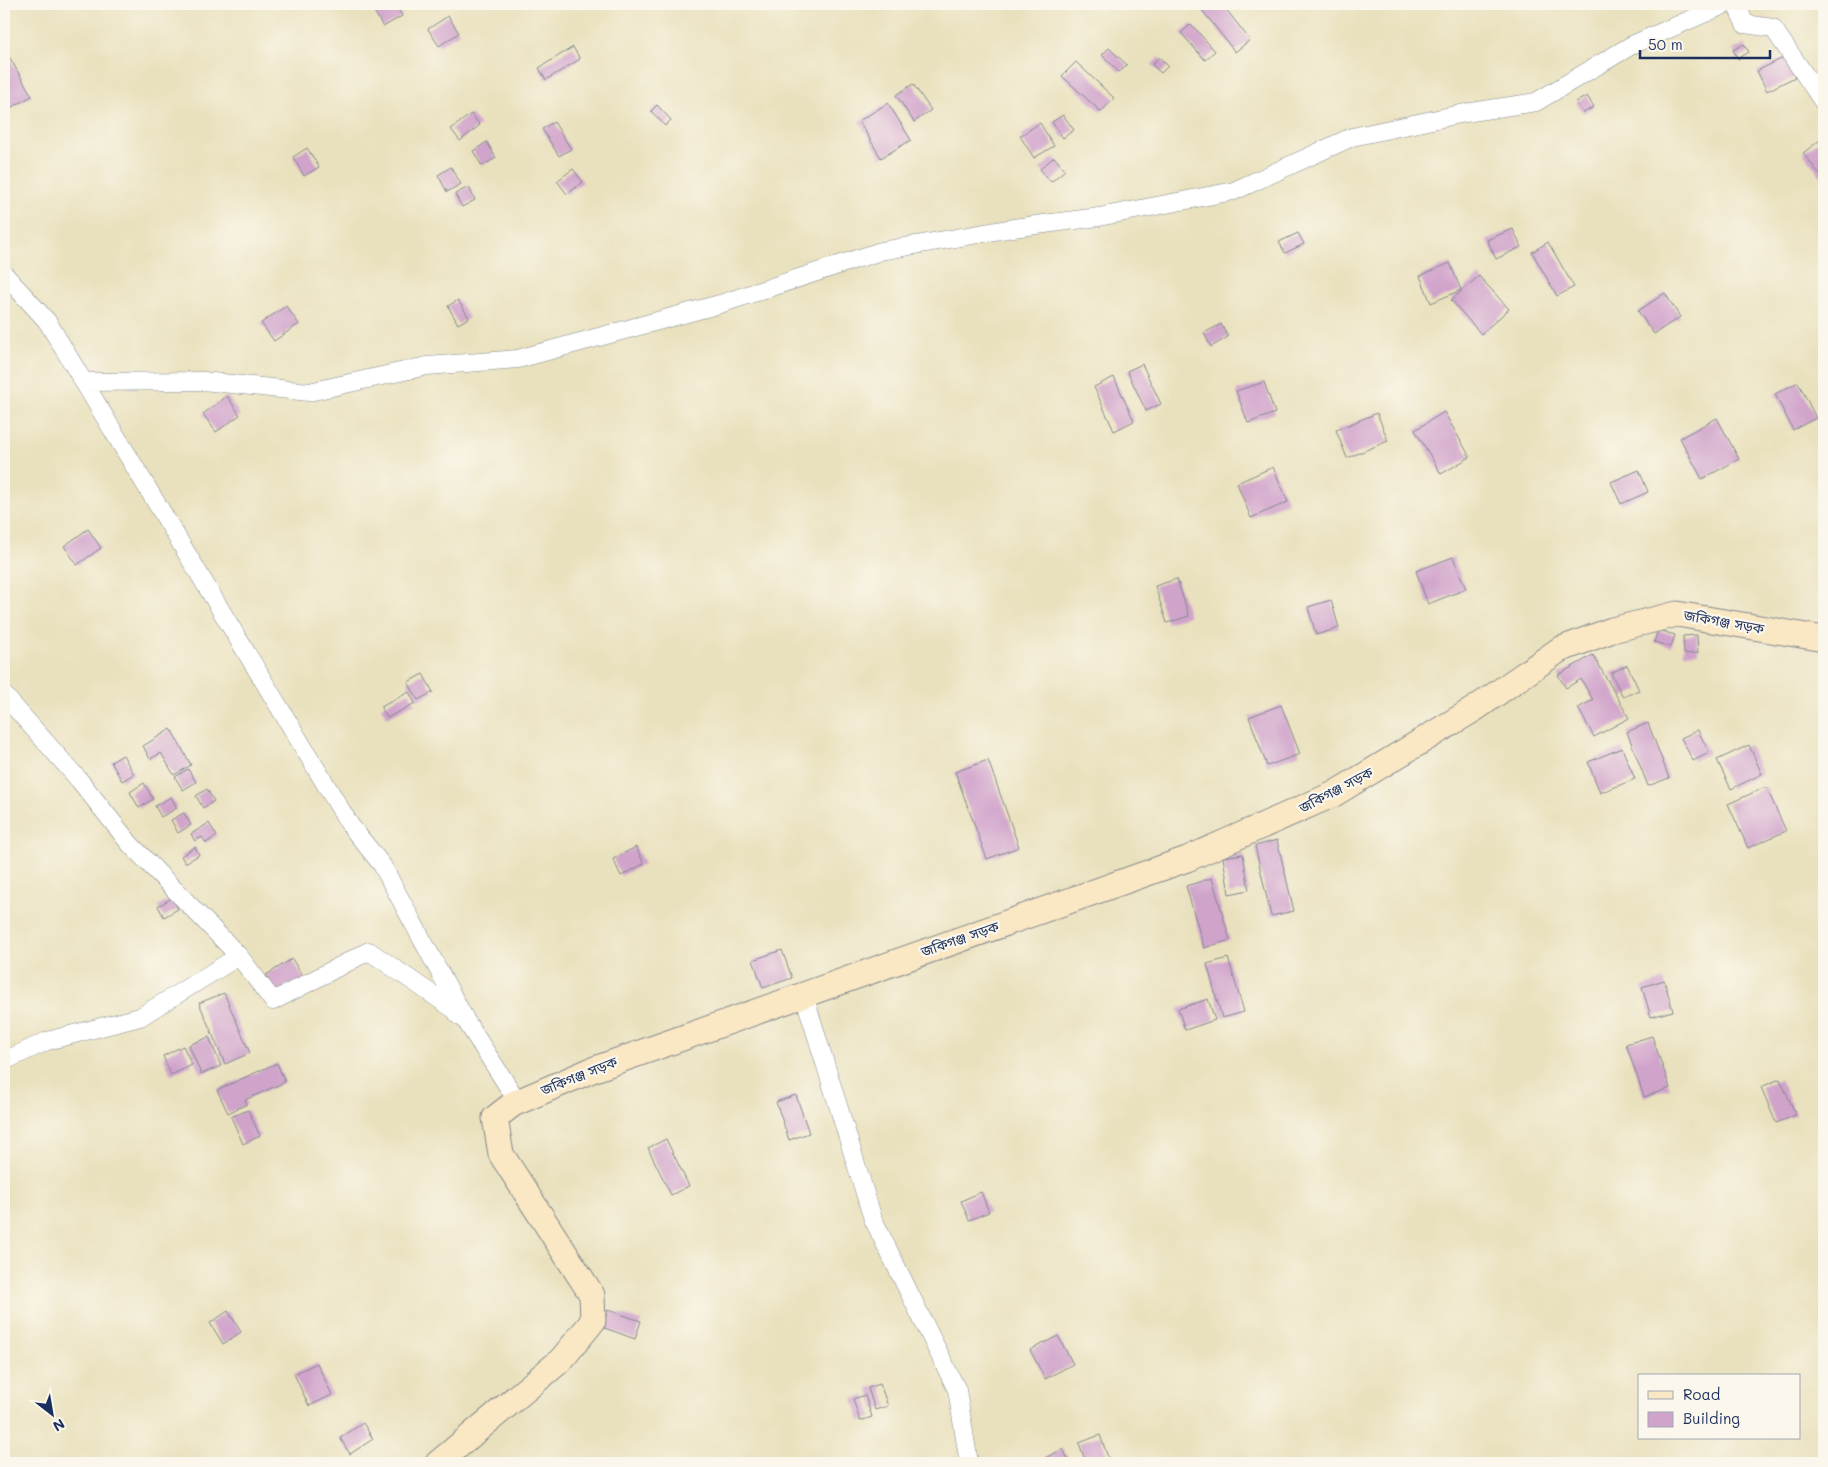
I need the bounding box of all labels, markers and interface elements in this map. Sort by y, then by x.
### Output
scale bar [1640,28,1770,60]
text: 50 m [1648,34,1683,54]
street label: জকিগঞ্জ সড়ক [1681,605,1766,638]
street label: জকিগঞ্জ সড়ক [1295,762,1377,817]
street label: জকিগঞ্জ সড়ক [917,916,1002,961]
street label: জকিগঞ্জ সড়ক [537,1051,621,1100]
legend [1638,1374,1800,1440]
text: Road [1683,1384,1720,1404]
north arrow [28,1390,78,1440]
text: Building [1683,1408,1740,1428]
text: N [49,1415,68,1436]

